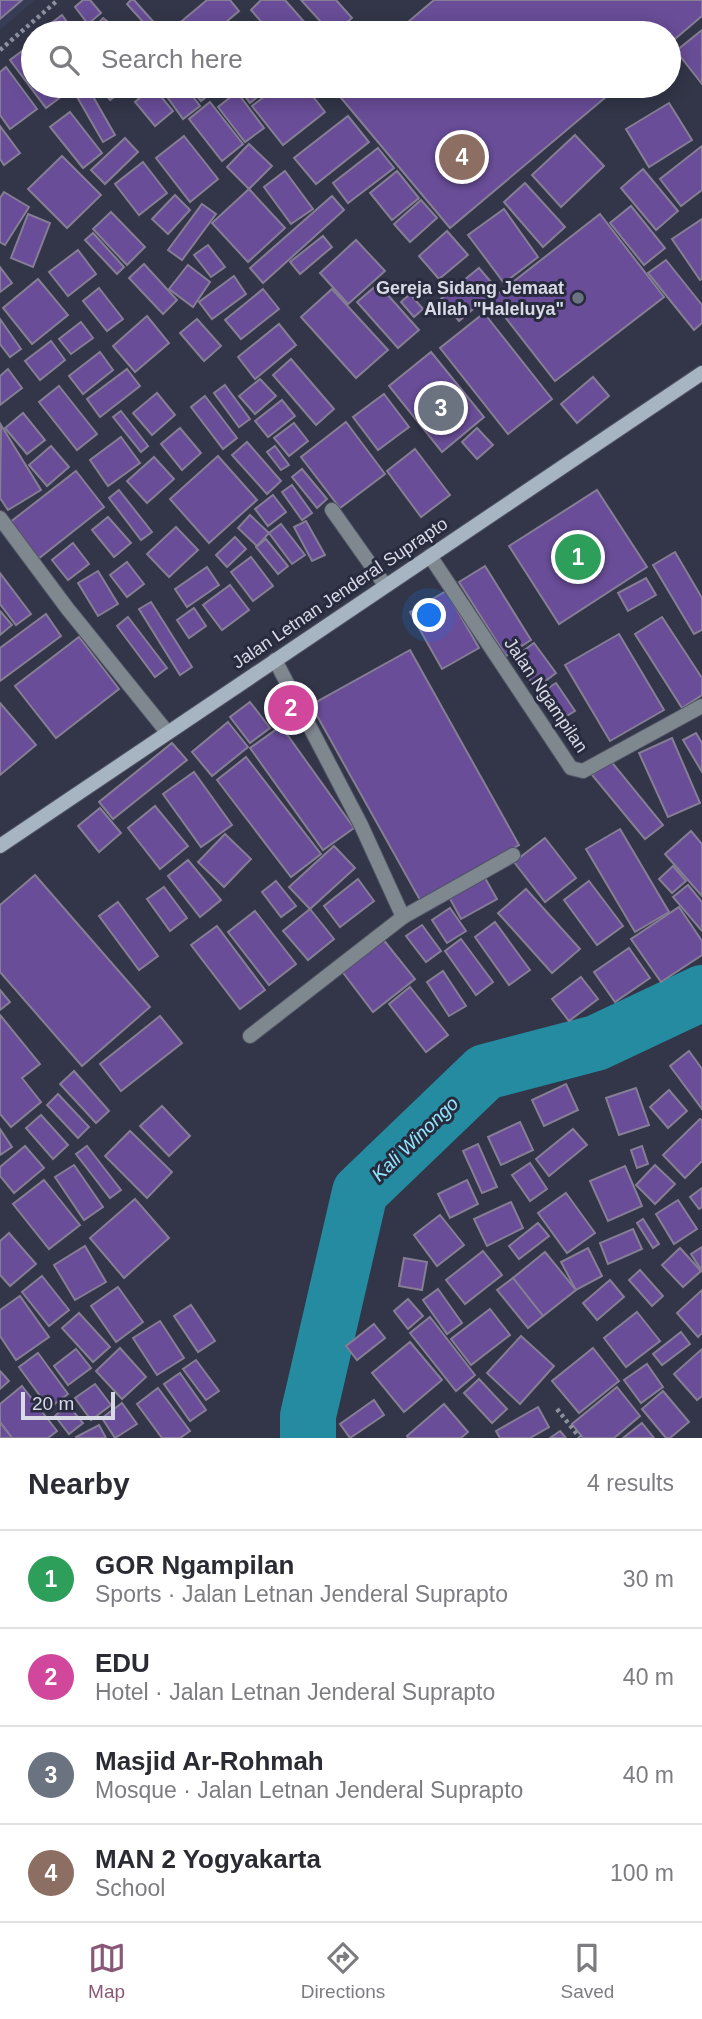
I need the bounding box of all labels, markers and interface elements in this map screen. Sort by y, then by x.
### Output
search box [21,21,681,98]
icon: search [45,41,83,79]
text: Search here [101,44,243,74]
pin: 4 [439,131,485,183]
place label: Gereja Sidang Jemaat Allah "Haleluya" [376,278,564,319]
marker: Gereja Sidang Jemaat Allah "Haleluya" [570,290,586,306]
pin: 3 [418,382,464,434]
street label: Jalan Letnan Jenderal Suprapto [229,513,451,673]
pin: 1 [555,531,601,583]
your location [412,598,446,632]
street label: Jalan Ngampilan [500,634,592,756]
pin: 2 [268,682,314,734]
water label: Kali Winongo [367,1093,463,1185]
scale bar [21,1389,116,1421]
text: 20 m [32,1393,74,1414]
text: Nearby [28,1467,130,1500]
text: 4 results [587,1470,674,1496]
text: GOR Ngampilan [95,1550,294,1580]
text: 1 [45,1566,57,1592]
text: 30 m [623,1566,674,1592]
text: Sports · Jalan Letnan Jenderal Suprapto [95,1581,508,1607]
text: EDU [95,1648,150,1678]
text: 2 [45,1664,57,1690]
text: 40 m [623,1664,674,1690]
text: Hotel · Jalan Letnan Jenderal Suprapto [95,1679,495,1705]
text: Masjid Ar-Rohmah [95,1746,324,1776]
text: 3 [45,1762,57,1788]
text: 40 m [623,1762,674,1788]
text: Mosque · Jalan Letnan Jenderal Suprapto [95,1777,523,1803]
text: MAN 2 Yogyakarta [95,1844,321,1874]
text: 4 [45,1860,57,1886]
text: 100 m [610,1860,674,1886]
text: School [95,1875,165,1901]
tab: Map [88,1939,126,2003]
tab: Directions [301,1939,385,2003]
tab: Saved [560,1939,614,2003]

